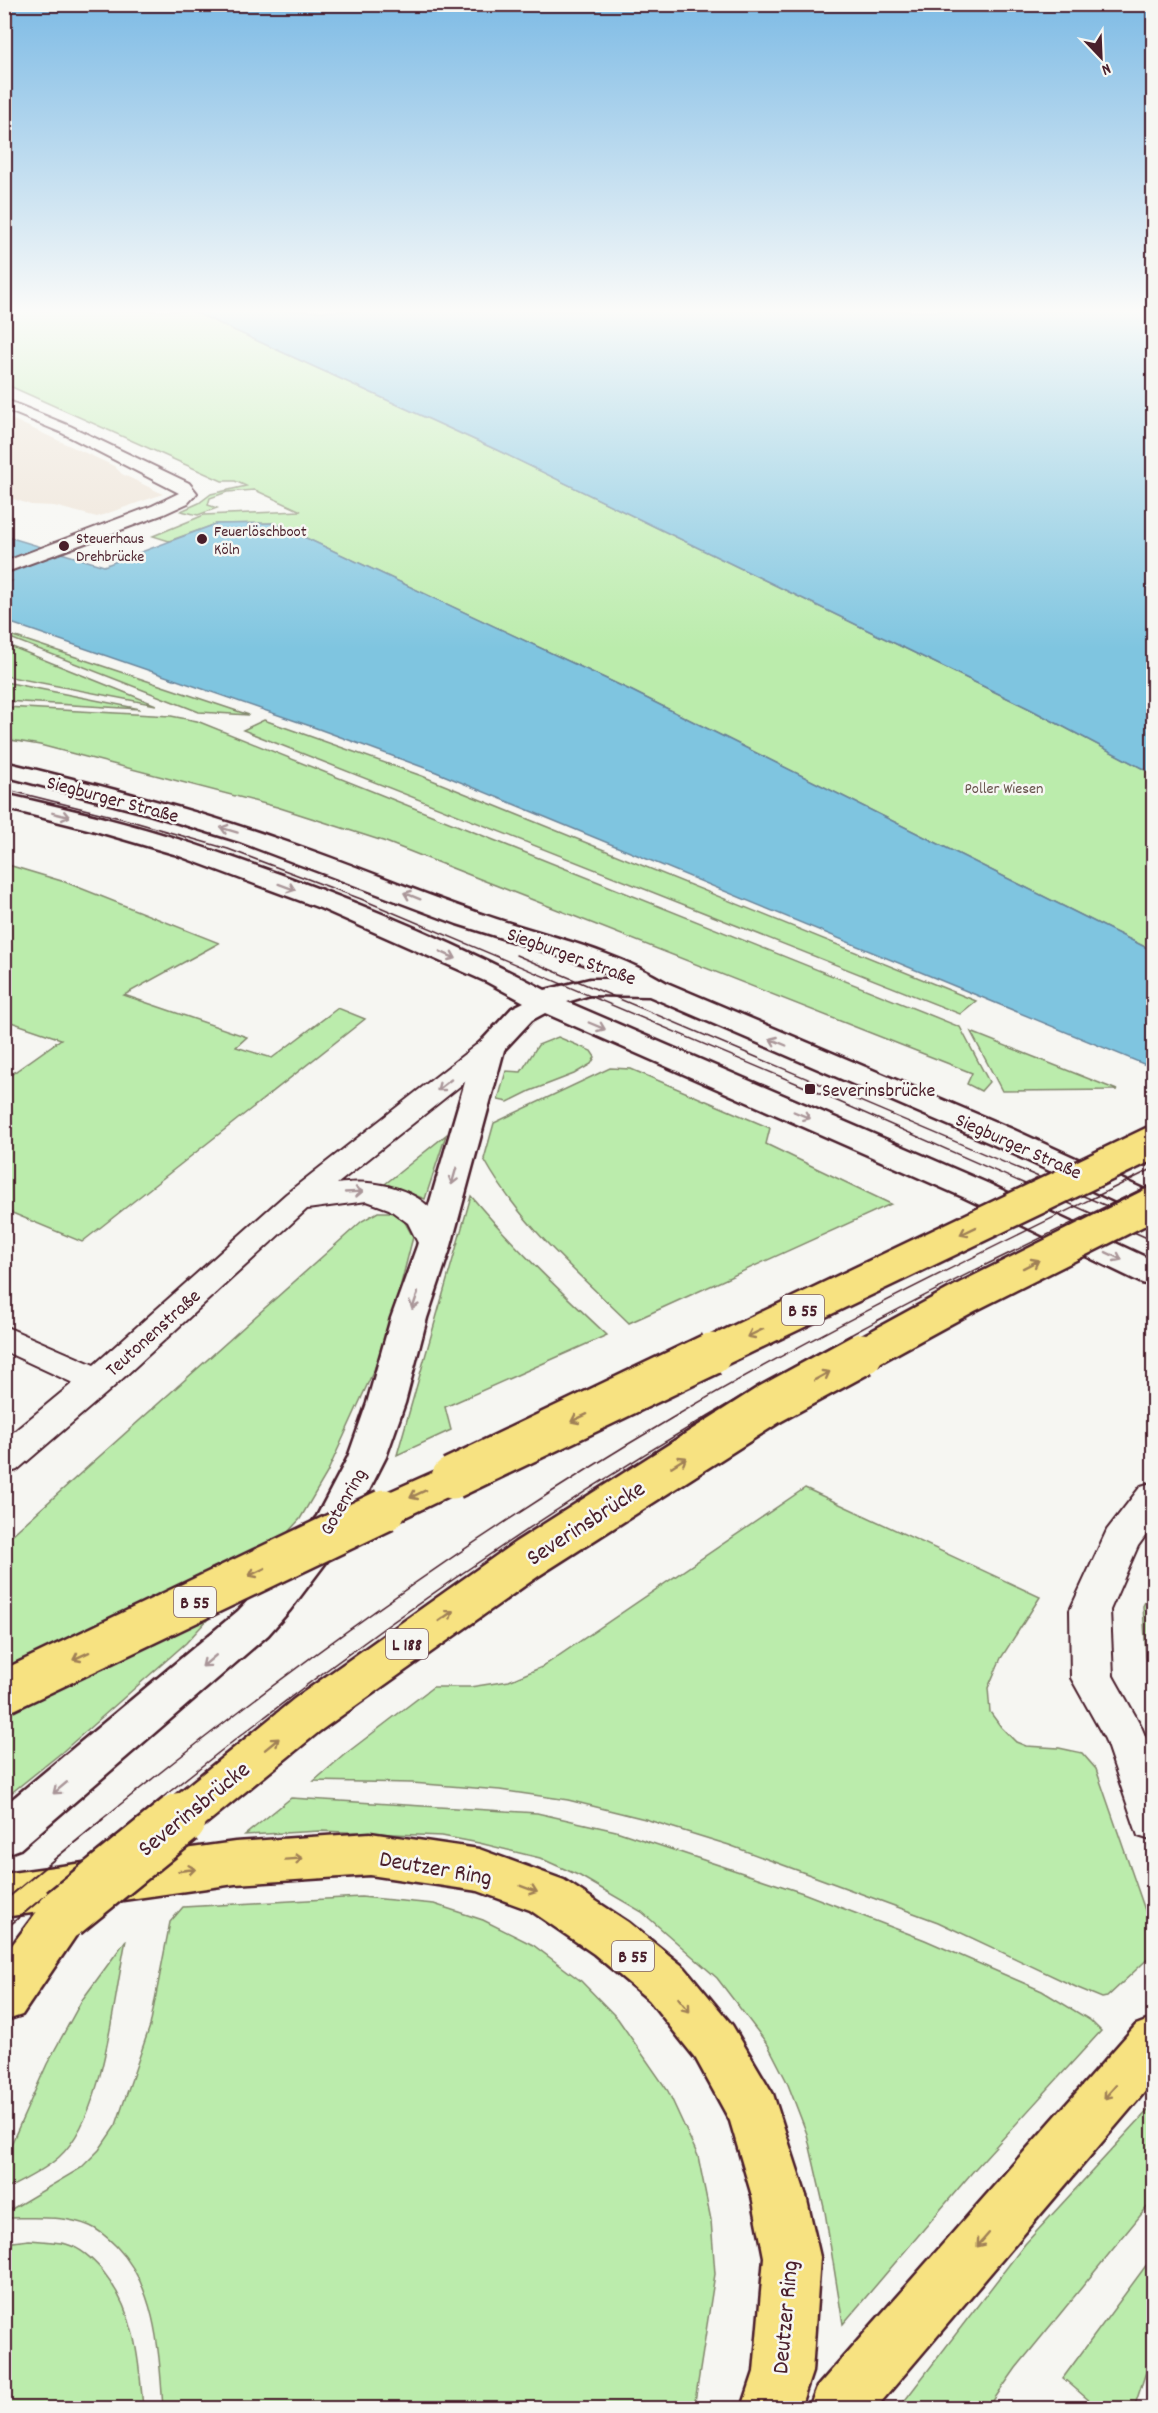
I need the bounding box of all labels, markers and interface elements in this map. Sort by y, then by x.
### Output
north arrow [1071,27,1131,87]
text: N [1098,56,1114,81]
place label: Feuerlöschboot Köln [214,521,307,562]
place label: Steuerhaus Drehbrücke [76,528,145,569]
marker: Feuerlöschboot Köln [195,532,209,546]
marker: Steuerhaus Drehbrücke [57,539,71,553]
street label: Siegburger Straße [43,770,182,832]
park label: Poller Wiesen [965,778,1043,801]
one-way arrow [51,810,70,822]
one-way arrow [220,824,239,835]
one-way arrow [277,882,296,893]
one-way arrow [404,890,422,901]
street label: Siegburger Straße [502,921,640,994]
one-way arrow [439,949,457,961]
one-way arrow [587,1021,605,1032]
one-way arrow [769,1036,788,1047]
one-way arrow [437,1078,453,1091]
place label: Severinsbrücke [822,1078,935,1106]
marker: Severinsbrücke [803,1082,817,1096]
street label: Siegburger Straße [950,1107,1086,1188]
one-way arrow [793,1111,811,1122]
one-way arrow [448,1166,460,1185]
one-way arrow [344,1186,364,1197]
one-way arrow [960,1225,978,1237]
one-way arrow [1104,1251,1122,1263]
one-way arrow [1021,1258,1039,1269]
street label: Teutonenstraße [100,1284,208,1385]
one-way arrow [409,1291,420,1310]
road number: B 55 [782,1295,824,1325]
one-way arrow [746,1328,764,1340]
one-way arrow [813,1370,830,1382]
one-way arrow [570,1412,588,1424]
one-way arrow [670,1456,687,1468]
street label: Gotenring [314,1464,375,1541]
street label: Severinsbrücke [520,1473,653,1576]
one-way arrow [410,1489,428,1501]
one-way arrow [248,1567,266,1578]
road number: B 55 [174,1587,216,1617]
one-way arrow [438,1610,454,1622]
road number: L 188 [386,1629,428,1659]
one-way arrow [72,1651,90,1663]
one-way arrow [202,1654,217,1668]
one-way arrow [264,1737,280,1750]
street label: Severinsbrücke [131,1754,258,1866]
one-way arrow [52,1781,68,1794]
street label: Deutzer Ring [376,1843,495,1897]
one-way arrow [283,1854,303,1865]
one-way arrow [177,1864,197,1875]
one-way arrow [520,1884,538,1895]
road number: B 55 [612,1941,654,1971]
one-way arrow [677,1997,690,2013]
one-way arrow [1103,2084,1116,2100]
one-way arrow [976,2232,989,2248]
street label: Deutzer Ring [765,2259,809,2375]

